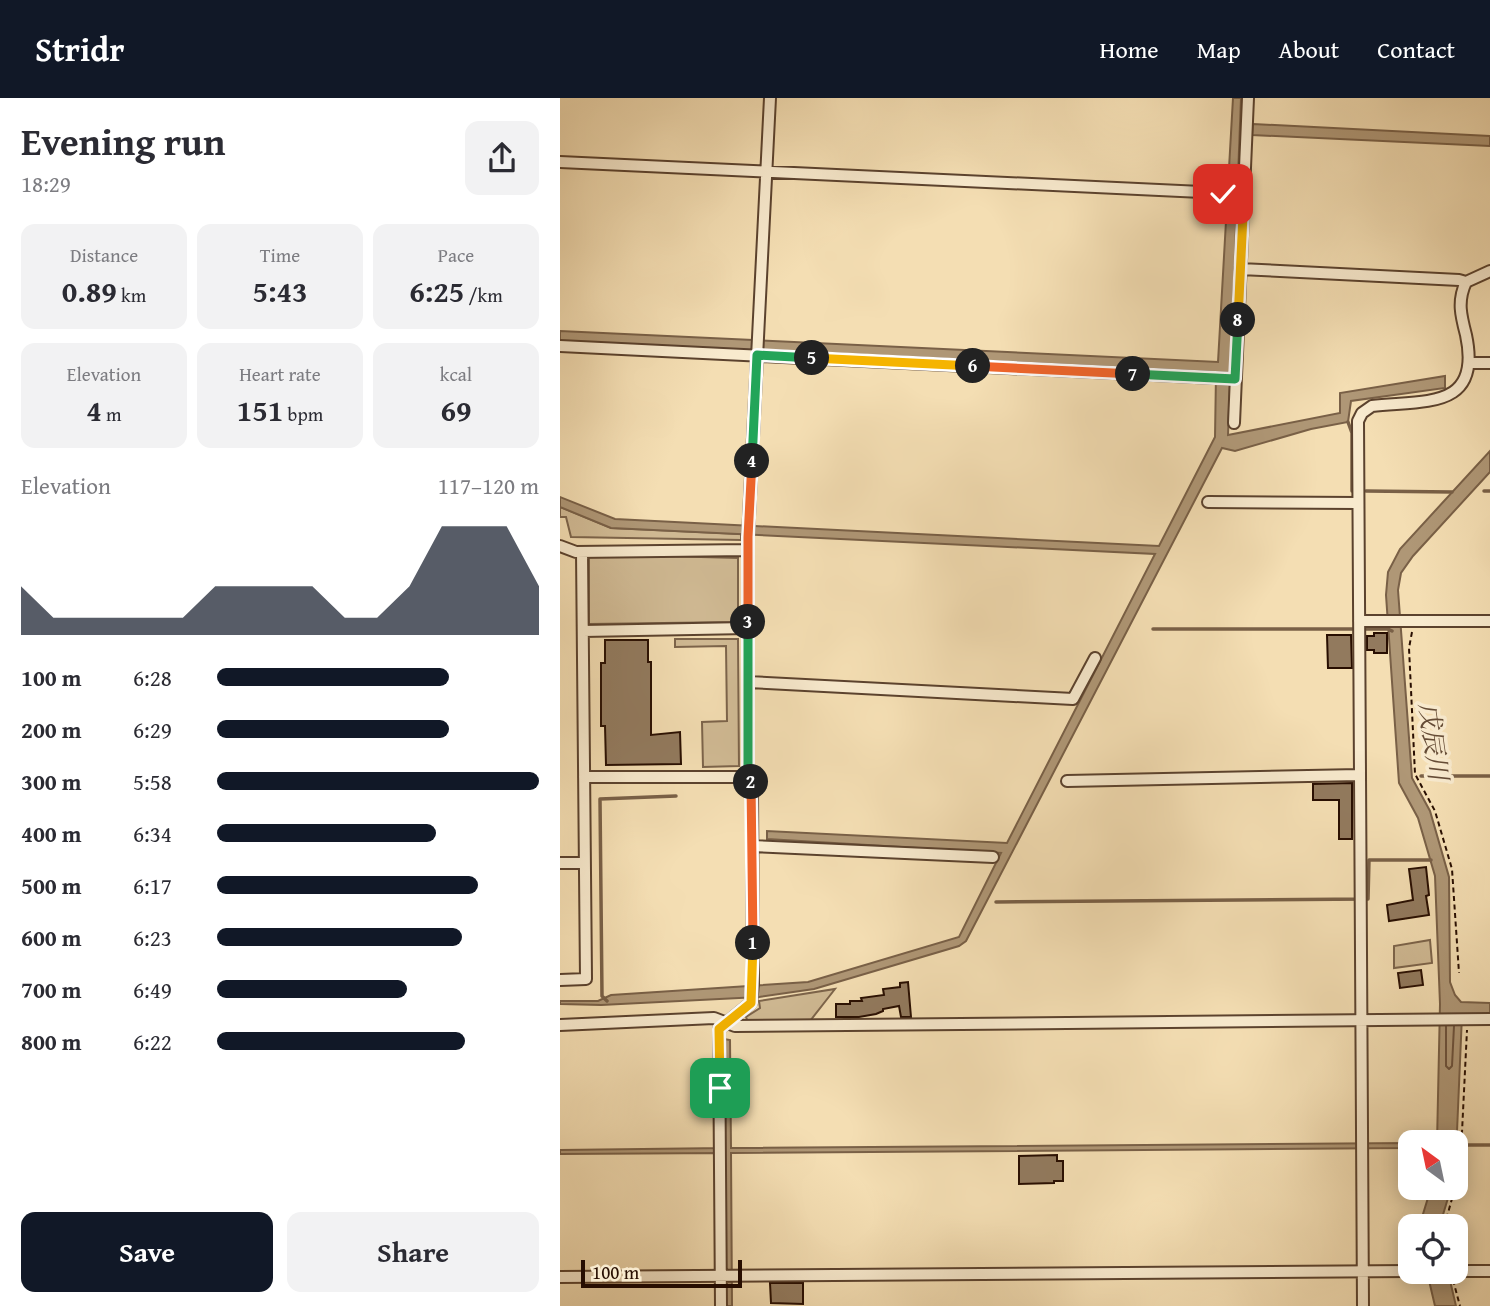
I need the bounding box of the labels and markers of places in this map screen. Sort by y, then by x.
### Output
pin [1193,164,1253,224]
pin: 8 [1220,302,1256,338]
pin: 5 [794,341,830,376]
pin: 6 [956,348,990,384]
pin: 7 [1116,356,1150,392]
pin: 4 [734,444,770,478]
pin: 3 [730,604,766,640]
pin: 2 [734,764,768,800]
pin: 1 [736,926,770,960]
pin [690,1058,750,1118]

